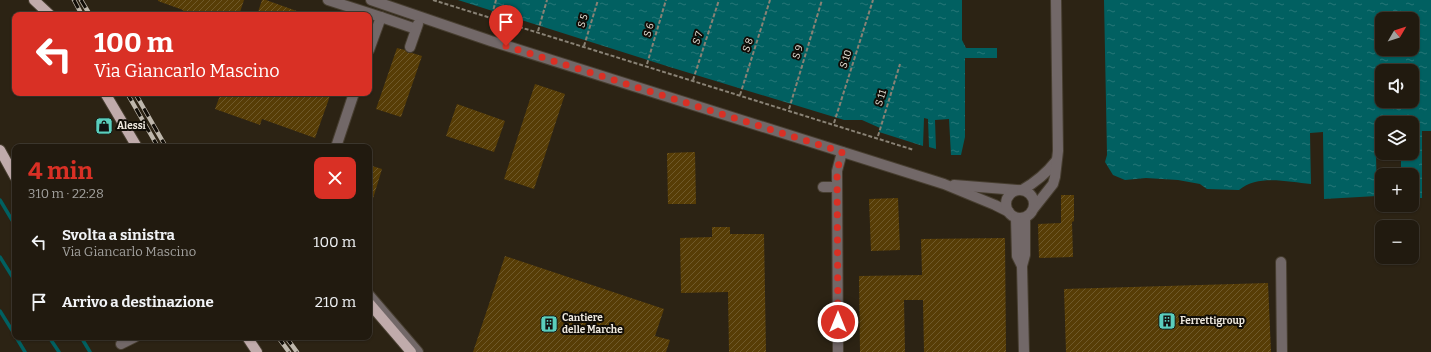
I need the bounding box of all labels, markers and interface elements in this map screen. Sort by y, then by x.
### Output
pin [489,5,523,46]
icon: arrive [495,11,517,33]
north arrow [1375,12,1419,56]
map controls [1375,12,1419,264]
street label: S 5 [575,13,591,29]
street label: S 6 [641,22,657,38]
text: 100 m [94,26,173,59]
icon: left [28,28,80,80]
street label: S 7 [690,30,706,46]
street label: S 8 [740,36,756,54]
street label: S 9 [790,43,806,60]
street label: S 10 [837,48,855,70]
text: Via Giancarlo Mascino [94,60,280,82]
button: sound [1375,64,1419,108]
street label: S 11 [873,89,889,107]
shop icon: Alessi [94,116,114,136]
button: layers [1375,116,1419,160]
place label: Alessi [117,120,147,132]
text: 4 min [28,157,93,185]
button: close [314,157,356,199]
button: + [1375,168,1419,212]
text: 310 m · 22:28 [28,186,104,201]
button: − [1375,220,1419,264]
text: Svolta a sinistra [62,226,175,244]
icon: left [28,231,50,253]
text: 100 m [313,233,356,251]
text: Via Giancarlo Mascino [62,244,196,259]
icon: arrive [28,291,50,313]
text: Arrivo a destinazione [62,293,214,311]
text: 210 m [315,293,356,311]
position arrow [817,301,859,343]
building icon: Ferrettigroup [1157,311,1177,331]
place label: Cantiere delle Marche [562,312,623,336]
building icon: Cantiere delle Marche [539,314,559,334]
place label: Ferrettigroup [1180,315,1245,327]

